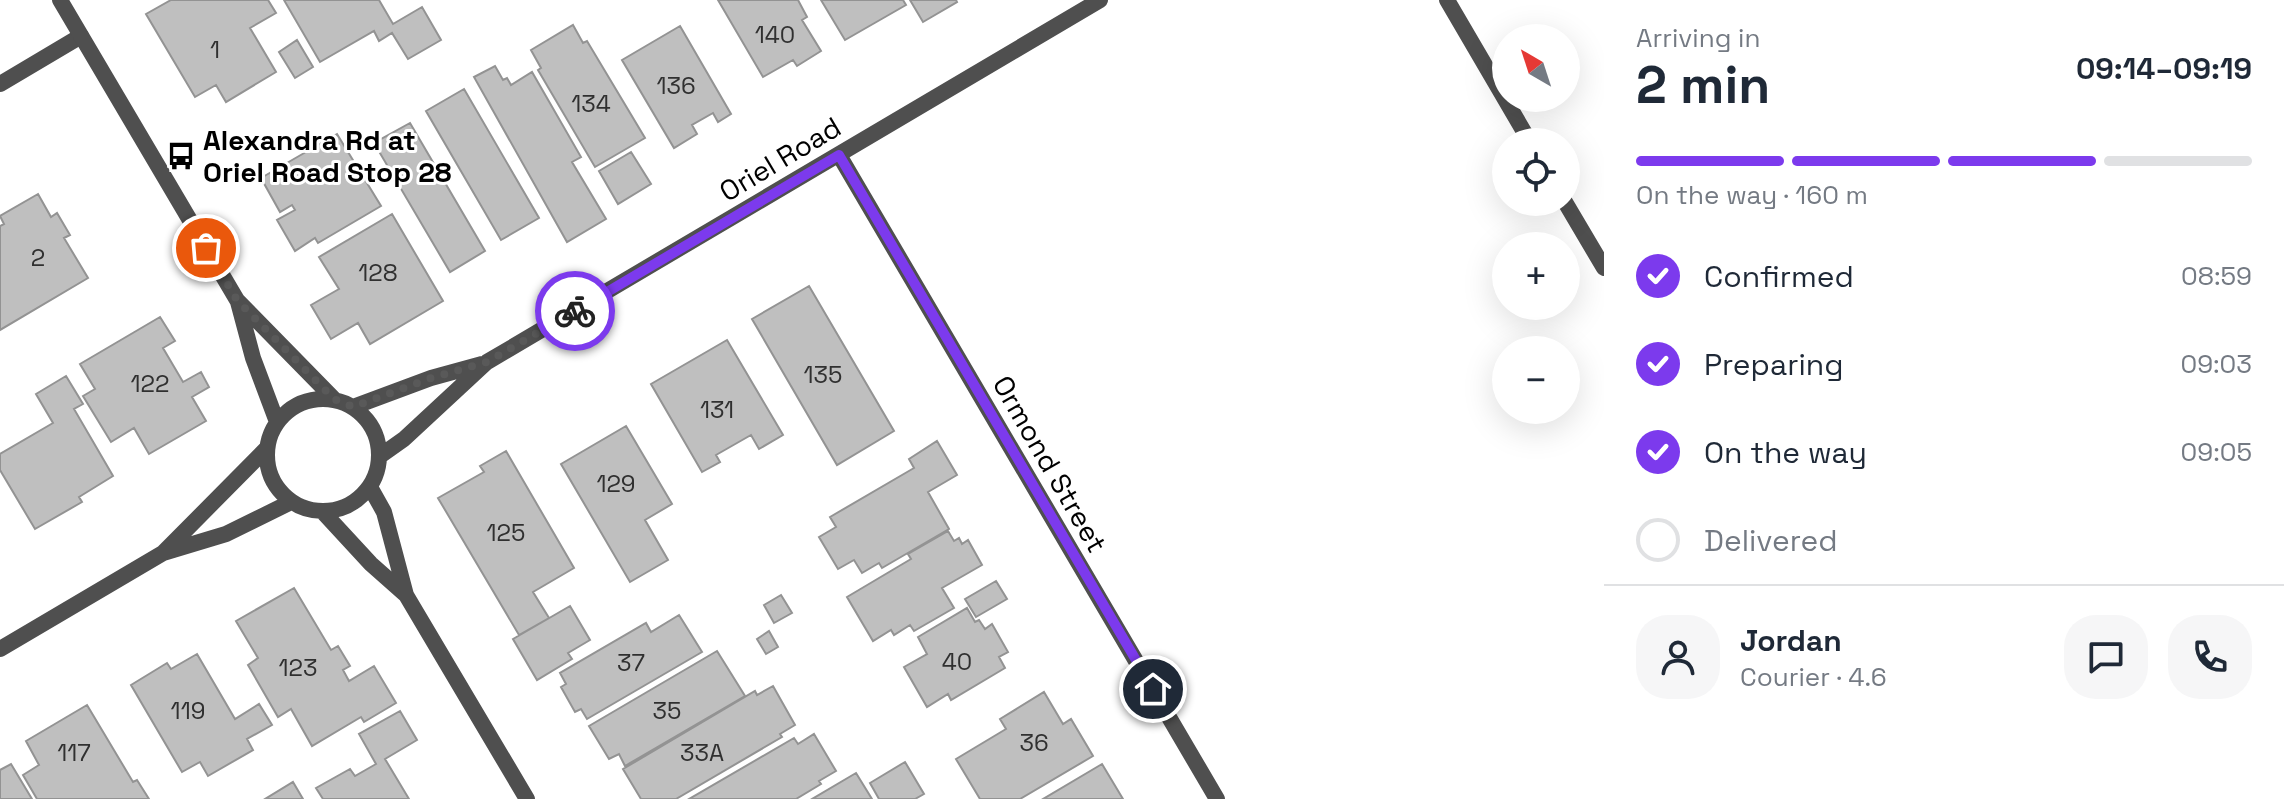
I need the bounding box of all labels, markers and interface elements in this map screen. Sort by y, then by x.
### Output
house number: 140 [755,19,795,50]
text: Arriving in [1636,21,1760,55]
north arrow [1492,24,1580,112]
map controls [1492,24,1580,424]
house number: 1 [210,34,220,65]
text: 09:14–09:19 [2076,49,2252,88]
text: 2 min [1636,52,1770,118]
house number: 136 [656,70,696,101]
house number: 134 [571,88,611,119]
street label: Oriel Road [713,109,847,209]
place label: Alexandra Rd at Oriel Road Stop 28 [203,122,452,190]
button: locate [1492,128,1580,216]
bus stop icon: Alexandra Rd at Oriel Road Stop 28 [166,141,196,171]
text: On the way · 160 m [1636,178,1868,212]
pin [172,214,240,282]
icon: bag [184,226,228,270]
button: + [1492,232,1580,320]
house number: 2 [31,242,45,273]
icon: check [1636,254,1680,298]
house number: 128 [358,257,398,288]
text: Confirmed [1704,257,1854,296]
text: 08:59 [2181,259,2252,293]
courier [535,271,615,351]
icon: bike [553,289,597,333]
button: − [1492,336,1580,424]
icon: check [1636,342,1680,386]
text: Preparing [1704,345,1843,384]
text: 09:03 [2180,347,2252,381]
house number: 135 [804,359,842,390]
house number: 122 [131,368,169,399]
street label: Ormond Street [985,369,1115,559]
house number: 131 [700,394,734,425]
icon: check [1636,430,1680,474]
text: On the way [1704,433,1867,472]
text: 09:05 [2181,435,2252,469]
house number: 129 [596,468,636,499]
house number: 125 [487,517,525,548]
text: Delivered [1704,521,1838,560]
button: person [1636,615,1720,699]
button: chat [2064,615,2148,699]
button: phone [2168,615,2252,699]
text: Jordan [1740,621,1842,660]
house number: 40 [942,646,972,677]
house number: 37 [617,647,645,678]
house number: 123 [279,652,317,683]
pin [1119,655,1187,723]
text: Courier · 4.6 [1740,660,1887,694]
icon: home [1131,667,1175,711]
house number: 119 [171,695,205,726]
house number: 35 [653,695,681,726]
house number: 36 [1019,727,1049,758]
house number: 117 [57,737,91,768]
house number: 33A [680,737,724,768]

